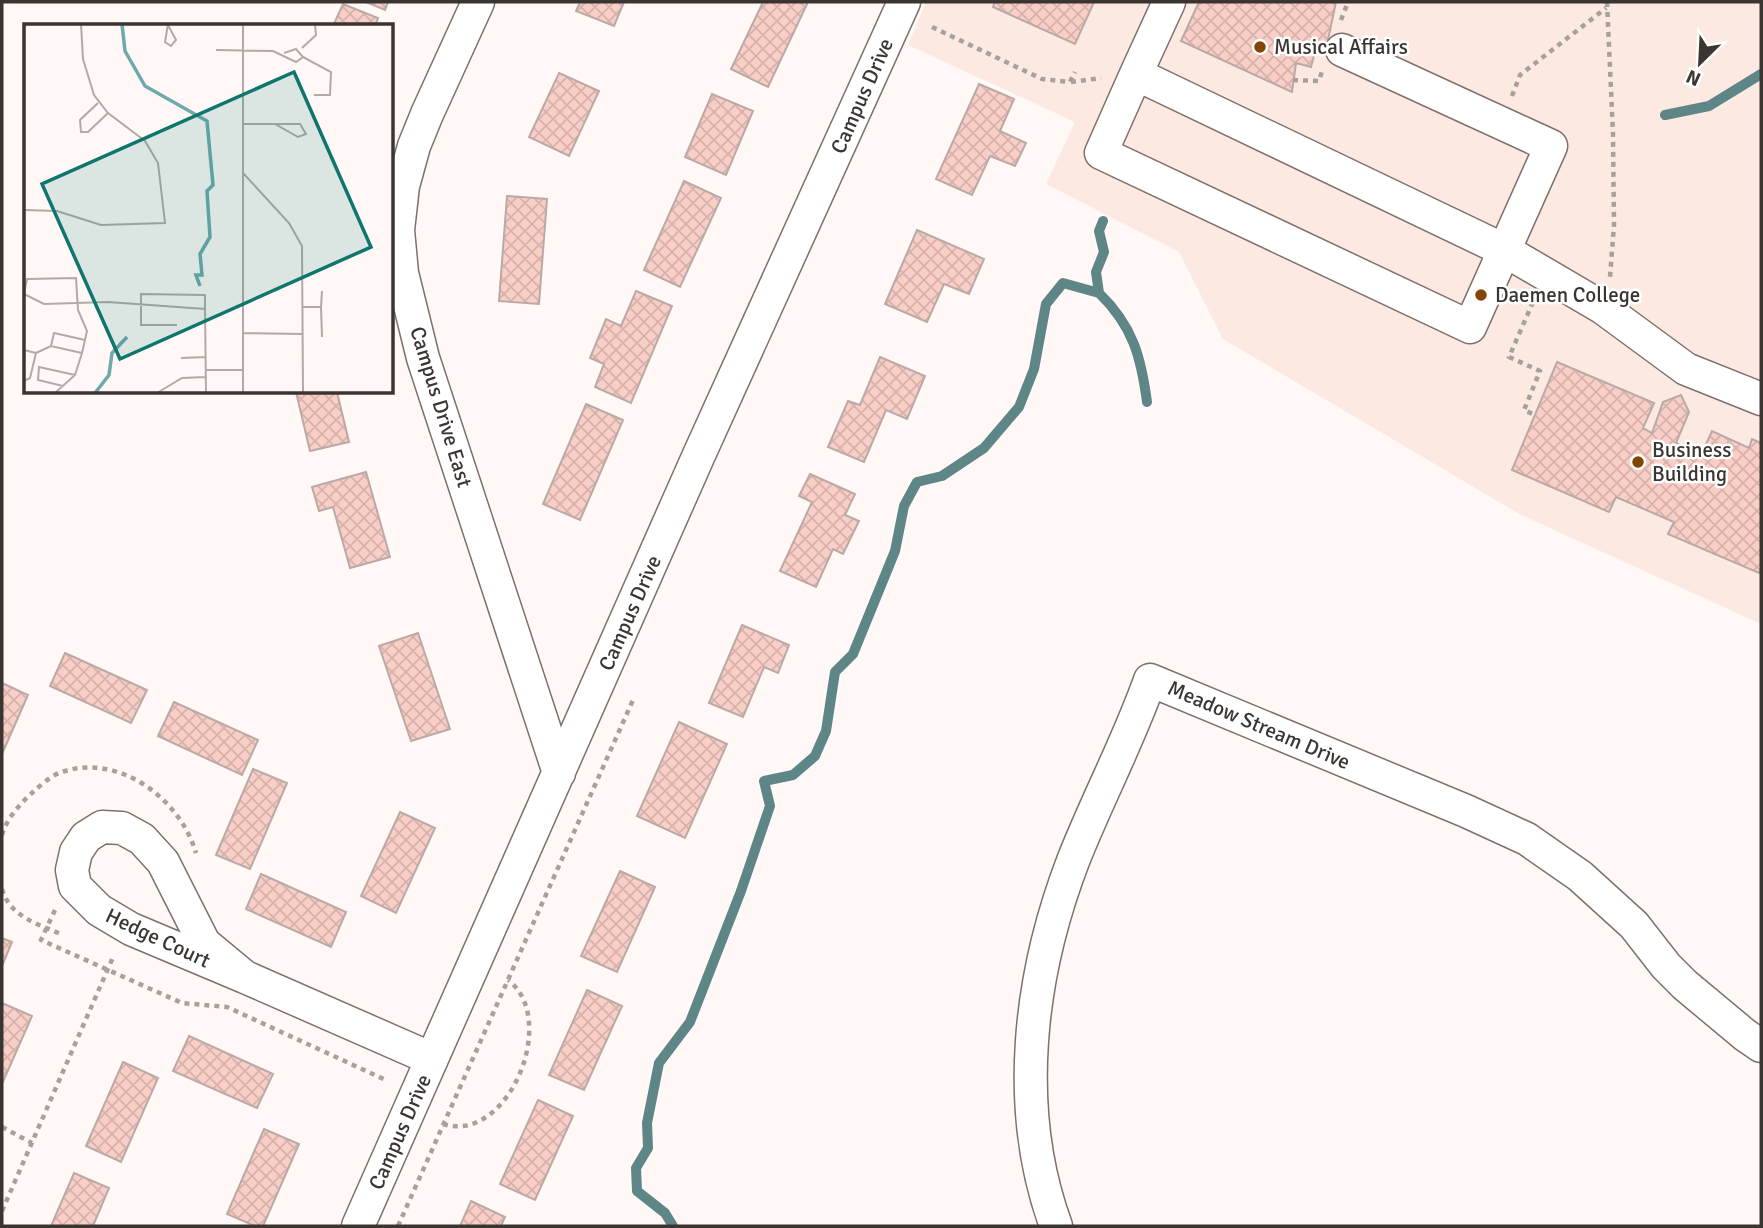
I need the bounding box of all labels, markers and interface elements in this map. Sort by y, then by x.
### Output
inset map [24,24,394,394]
north arrow [1665,28,1735,98]
street label: Campus Drive [825,34,899,158]
place label: Musical Affairs [1274,34,1408,60]
marker: Musical Affairs [1252,39,1268,55]
text: N [1683,64,1704,91]
place label: Daemen College [1495,282,1640,308]
marker: Daemen College [1473,287,1489,303]
street label: Campus Drive East [404,323,478,491]
place label: Business Building [1652,437,1731,487]
marker: Business Building [1630,454,1646,470]
street label: Campus Drive [593,551,667,675]
street label: Meadow Stream Drive [1164,675,1354,775]
street label: Hedge Court [102,902,214,974]
street label: Campus Drive [363,1070,437,1194]

